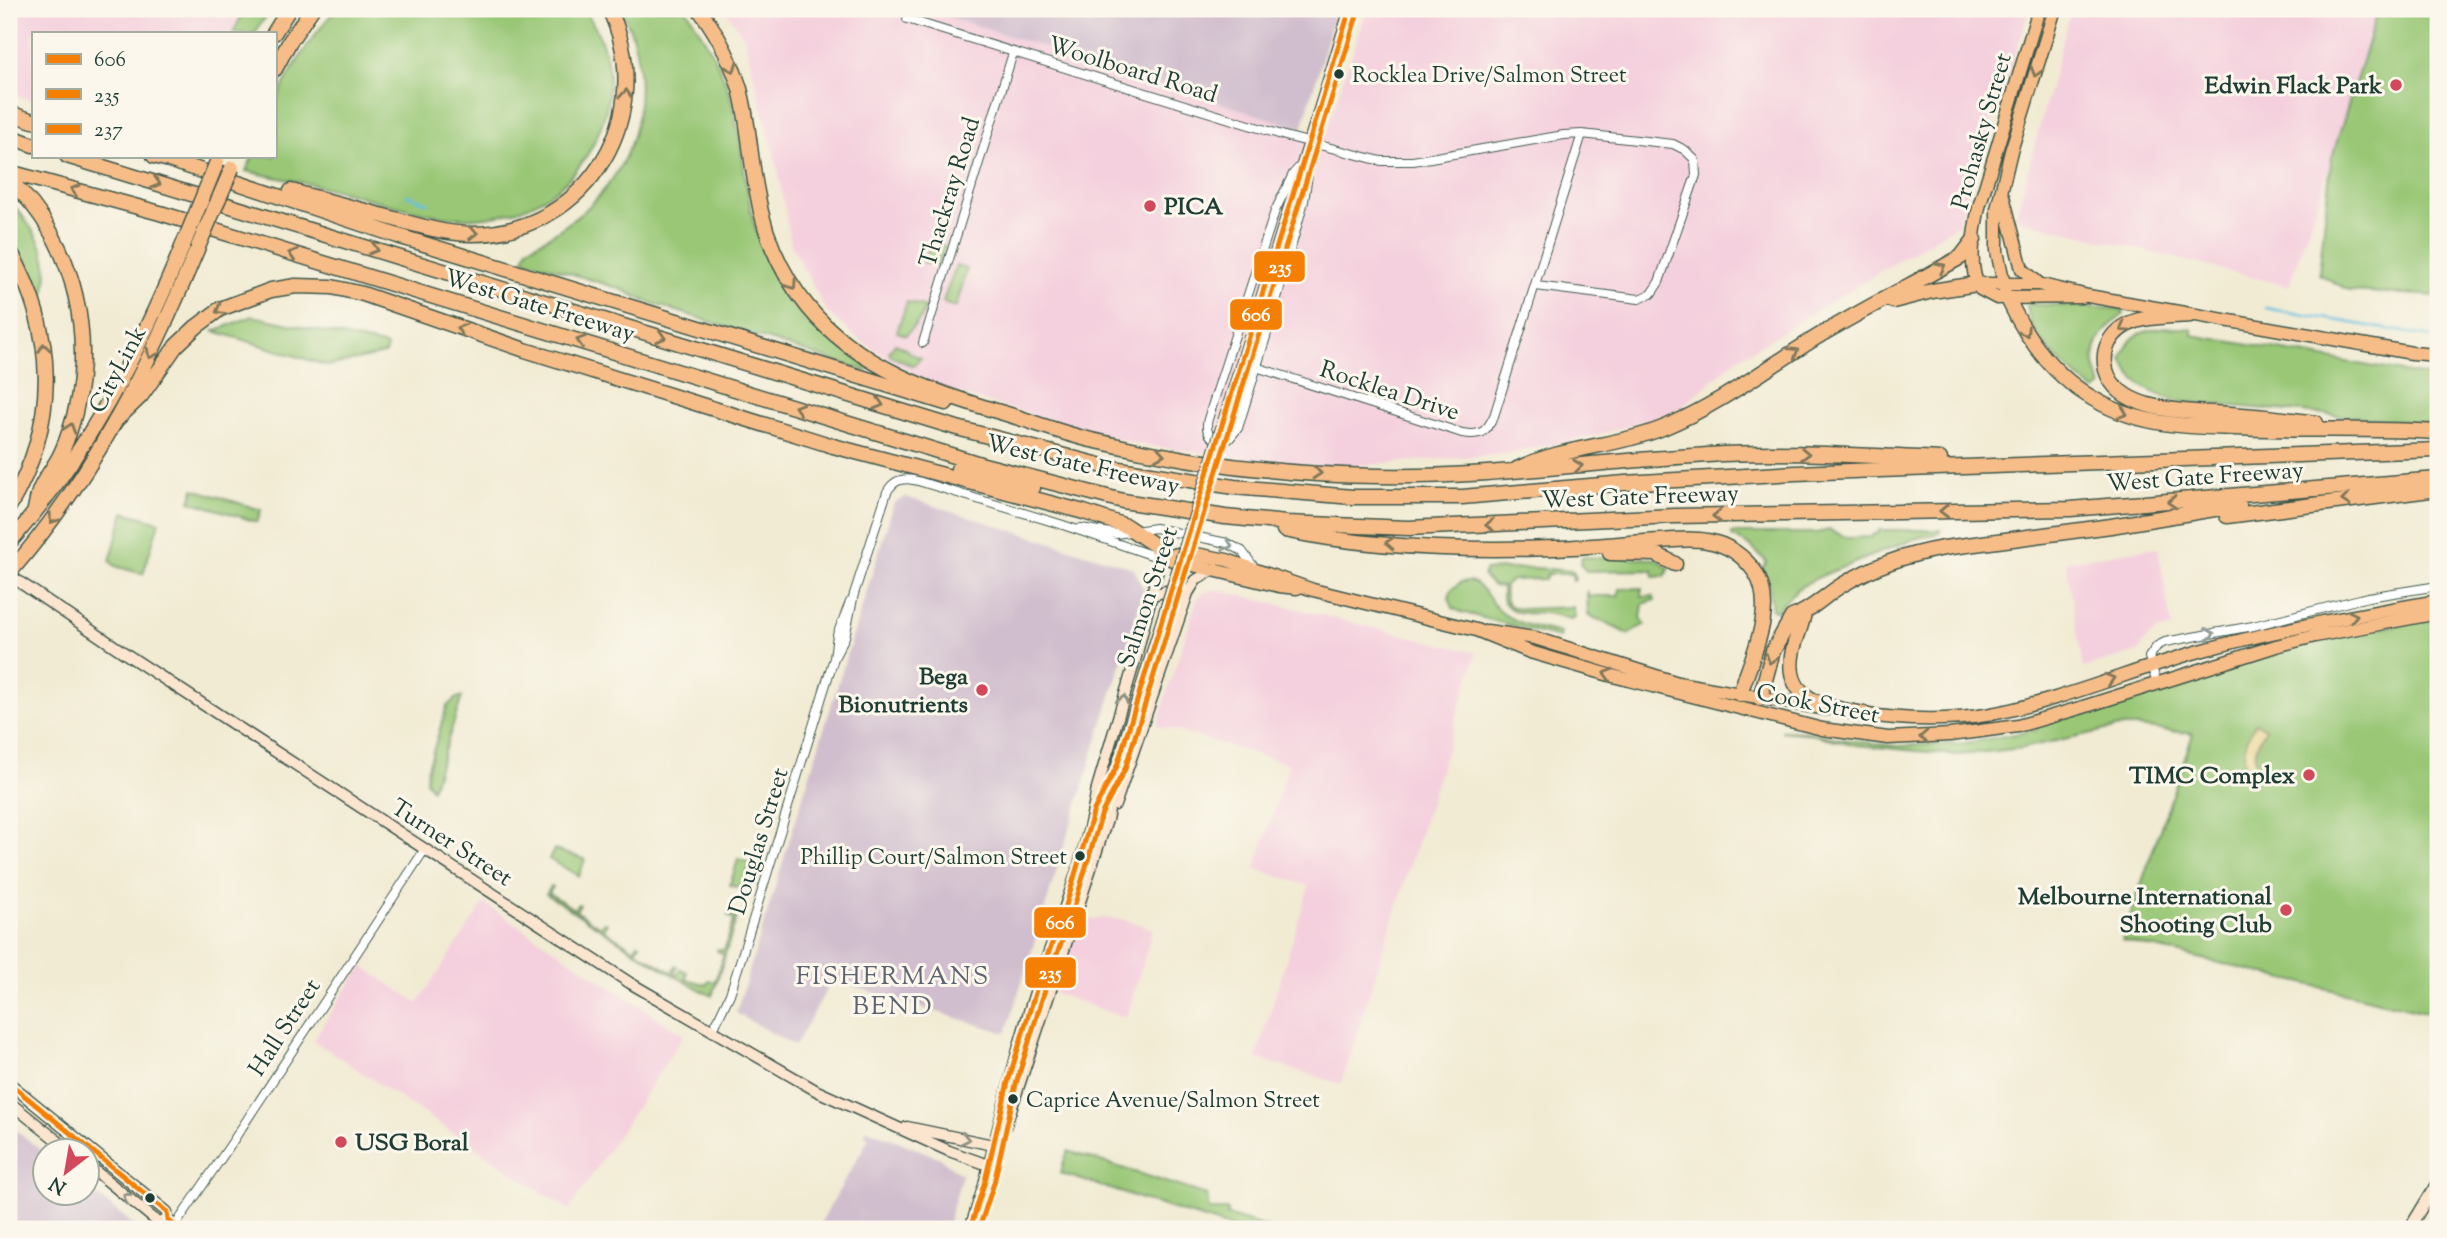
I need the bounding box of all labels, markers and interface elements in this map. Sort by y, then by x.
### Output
street label: Woolboard Road [1043,29,1222,113]
legend [32,32,276,158]
text: 606 [94,46,126,76]
street label: Prohasky Street [1944,49,2022,214]
place label: Rocklea Drive/Salmon Street [1352,61,1627,93]
one-way arrow [724,62,738,74]
one-way arrow [2030,66,2045,78]
marker: Rocklea Drive/Salmon Street [1332,67,1346,81]
place label: Edwin Flack Park [2205,70,2383,104]
marker: Edwin Flack Park [2388,77,2404,93]
text: 235 [94,82,120,112]
one-way arrow [618,88,633,99]
street label: Thackray Road [912,113,990,272]
text: 237 [94,116,123,146]
one-way arrow [150,174,162,189]
one-way arrow [69,184,81,198]
place label: PICA [1164,191,1224,225]
marker: PICA [1142,198,1158,214]
one-way arrow [468,225,479,241]
one-way arrow [367,241,379,255]
one-way arrow [288,247,300,262]
line badge: 235 [1253,250,1306,283]
text: 235 [1268,255,1292,282]
street label: West Gate Freeway [440,262,639,352]
one-way arrow [1934,262,1946,276]
one-way arrow [784,278,797,291]
line badge: 606 [1229,298,1283,331]
one-way arrow [214,302,227,315]
text: 606 [1242,303,1270,330]
street label: CityLink [82,320,156,420]
one-way arrow [2119,320,2132,332]
one-way arrow [455,322,467,337]
one-way arrow [2017,324,2030,337]
one-way arrow [655,329,667,343]
one-way arrow [576,335,588,350]
one-way arrow [36,342,51,354]
one-way arrow [146,347,160,359]
one-way arrow [1786,347,1799,360]
street label: Rocklea Drive [1315,353,1464,430]
one-way arrow [873,395,885,410]
one-way arrow [793,402,805,417]
one-way arrow [2116,405,2128,419]
one-way arrow [62,422,77,434]
street label: West Gate Freeway [982,427,1183,505]
one-way arrow [1154,446,1166,461]
one-way arrow [1799,447,1810,462]
street label: West Gate Freeway [2105,454,2305,502]
one-way arrow [1572,459,1583,474]
one-way arrow [1312,465,1323,480]
street label: West Gate Freeway [1541,478,1740,518]
one-way arrow [2340,493,2352,508]
one-way arrow [2166,495,2177,510]
one-way arrow [1939,503,1949,519]
one-way arrow [1711,508,1722,523]
one-way arrow [49,511,61,524]
one-way arrow [1484,517,1495,532]
street label: Salmon Street [1110,523,1188,672]
one-way arrow [1385,536,1396,551]
one-way arrow [1221,537,1234,551]
one-way arrow [2347,610,2359,625]
one-way arrow [2204,627,2216,642]
one-way arrow [1765,653,1779,665]
place label: Bega Bionutrients [839,661,969,723]
one-way arrow [1602,668,1614,683]
one-way arrow [2103,673,2115,688]
street label: Cook Street [1753,676,1882,734]
marker: Bega Bionutrients [974,682,990,698]
one-way arrow [1114,695,1129,707]
one-way arrow [1918,730,1929,745]
place label: TIMC Complex [2129,760,2295,794]
street label: Douglas Street [721,764,798,919]
marker: TIMC Complex [2301,767,2317,783]
street label: Turner Street [383,792,518,896]
place label: Phillip Court/Salmon Street [801,843,1067,875]
marker: Phillip Court/Salmon Street [1073,849,1087,863]
place label: Melbourne International Shooting Club [2018,881,2272,943]
marker: Melbourne International Shooting Club [2278,902,2294,918]
line badge: 606 [1033,906,1087,939]
text: 606 [1046,911,1074,938]
line badge: 235 [1024,956,1077,989]
district label: FISHERMANS BEND [796,959,990,1026]
text: 235 [1038,961,1062,988]
street label: Hall Street [241,972,330,1084]
place label: Caprice Avenue/Salmon Street [1026,1086,1320,1118]
marker: Caprice Avenue/Salmon Street [1006,1092,1020,1106]
place label: USG Boral [355,1127,469,1161]
one-way arrow [959,1131,971,1146]
marker: USG Boral [333,1134,349,1150]
north arrow [32,1136,102,1206]
text: N [45,1169,72,1200]
unlabelled marker [143,1191,157,1205]
one-way arrow [123,1193,135,1206]

